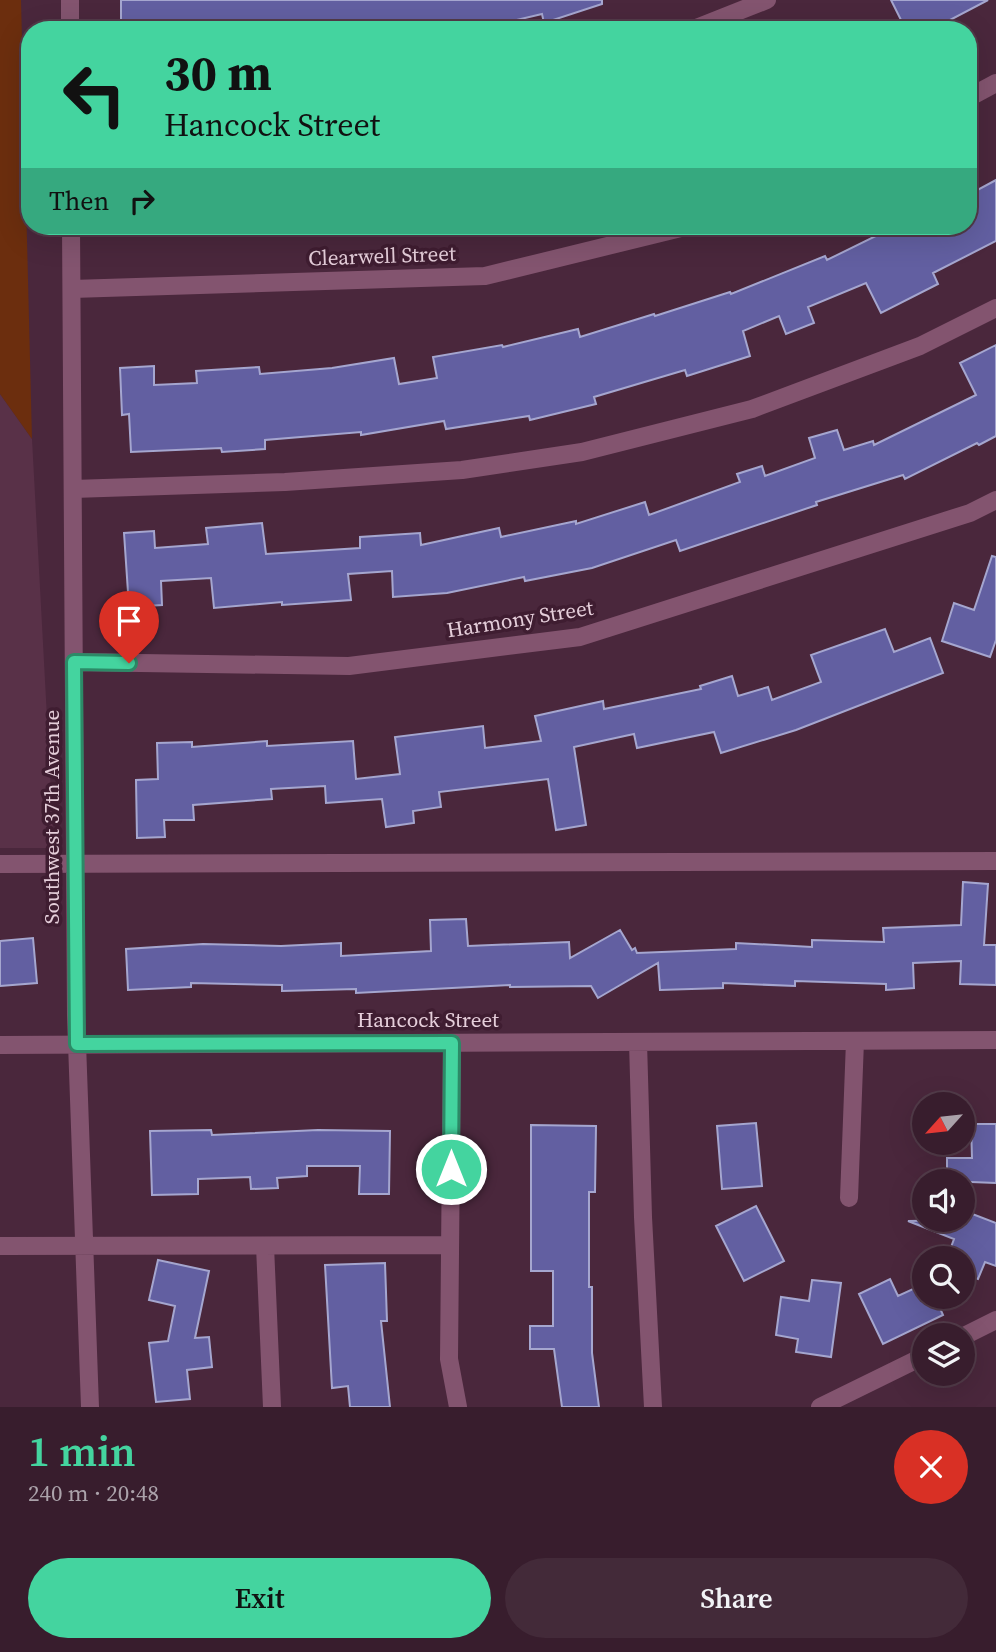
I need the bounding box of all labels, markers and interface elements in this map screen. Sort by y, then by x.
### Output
text: 30 m [164,39,272,106]
icon: left [49,49,140,140]
text: Hancock Street [164,103,380,147]
icon: right [123,182,161,220]
text: Then [49,183,109,219]
street label: Clearwell Street [308,238,456,273]
pin [99,591,159,663]
street label: Harmony Street [445,593,595,644]
icon: arrive [110,602,148,640]
street label: Southwest 37th Avenue [37,710,66,924]
street label: Hancock Street [357,1005,499,1034]
north arrow [912,1092,975,1155]
map controls [912,1092,975,1386]
position arrow [414,1132,488,1206]
button: sound [912,1169,975,1232]
button: search [912,1246,975,1309]
button: layers [912,1323,975,1386]
text: 1 min [28,1422,136,1480]
button: close [894,1430,968,1504]
text: 240 m · 20:48 [28,1477,159,1509]
button: Exit [28,1558,491,1638]
button: Share [505,1558,968,1638]

